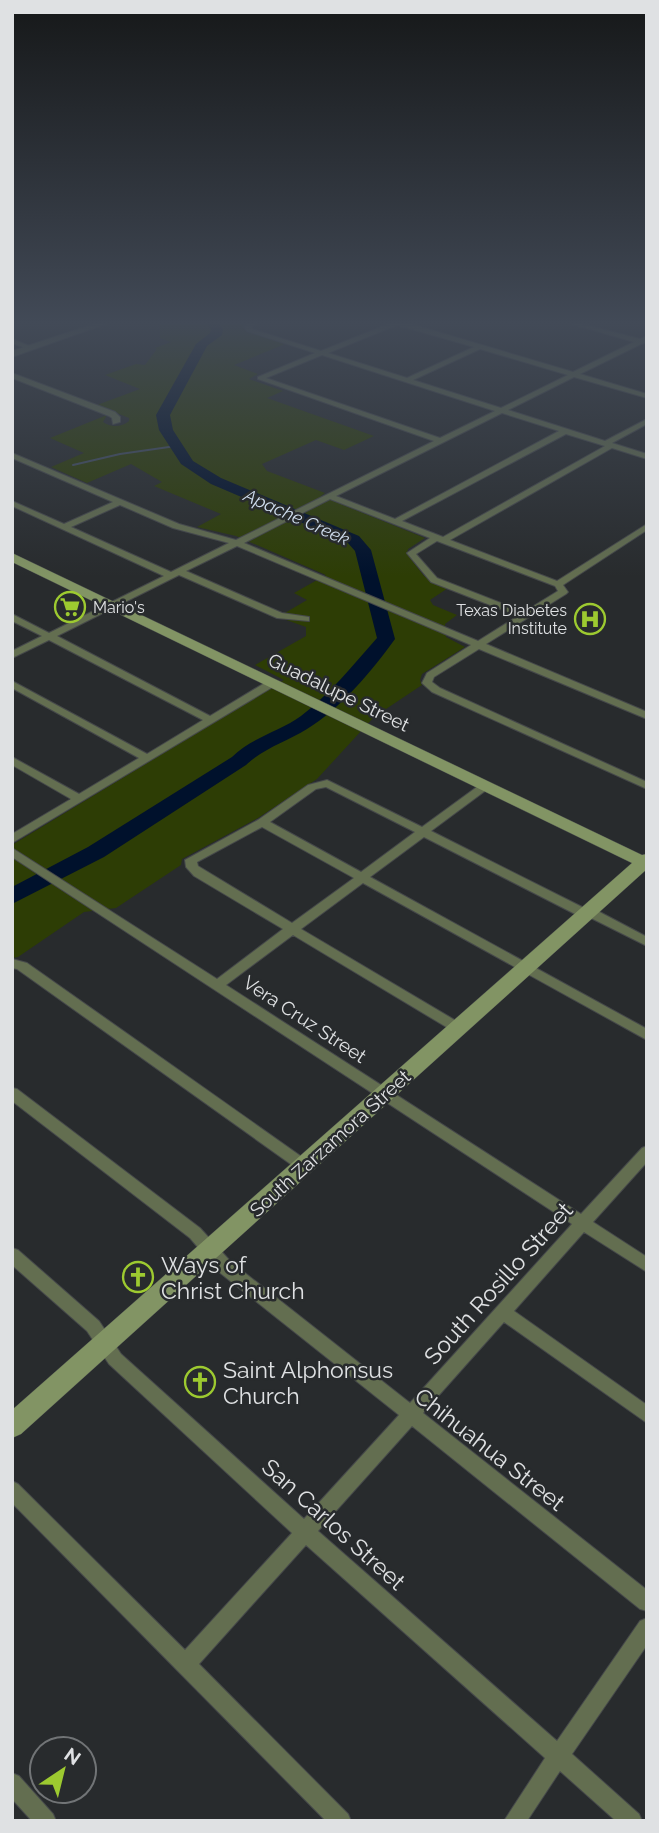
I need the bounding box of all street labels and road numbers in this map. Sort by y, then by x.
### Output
street label: Guadalupe Street [265,648,414,736]
street label: Vera Cruz Street [239,971,371,1067]
street label: South Zarzamora Street [245,1065,415,1221]
street label: South Rosillo Street [418,1196,578,1370]
street label: Chihuahua Street [410,1382,571,1516]
street label: San Carlos Street [257,1453,411,1595]

